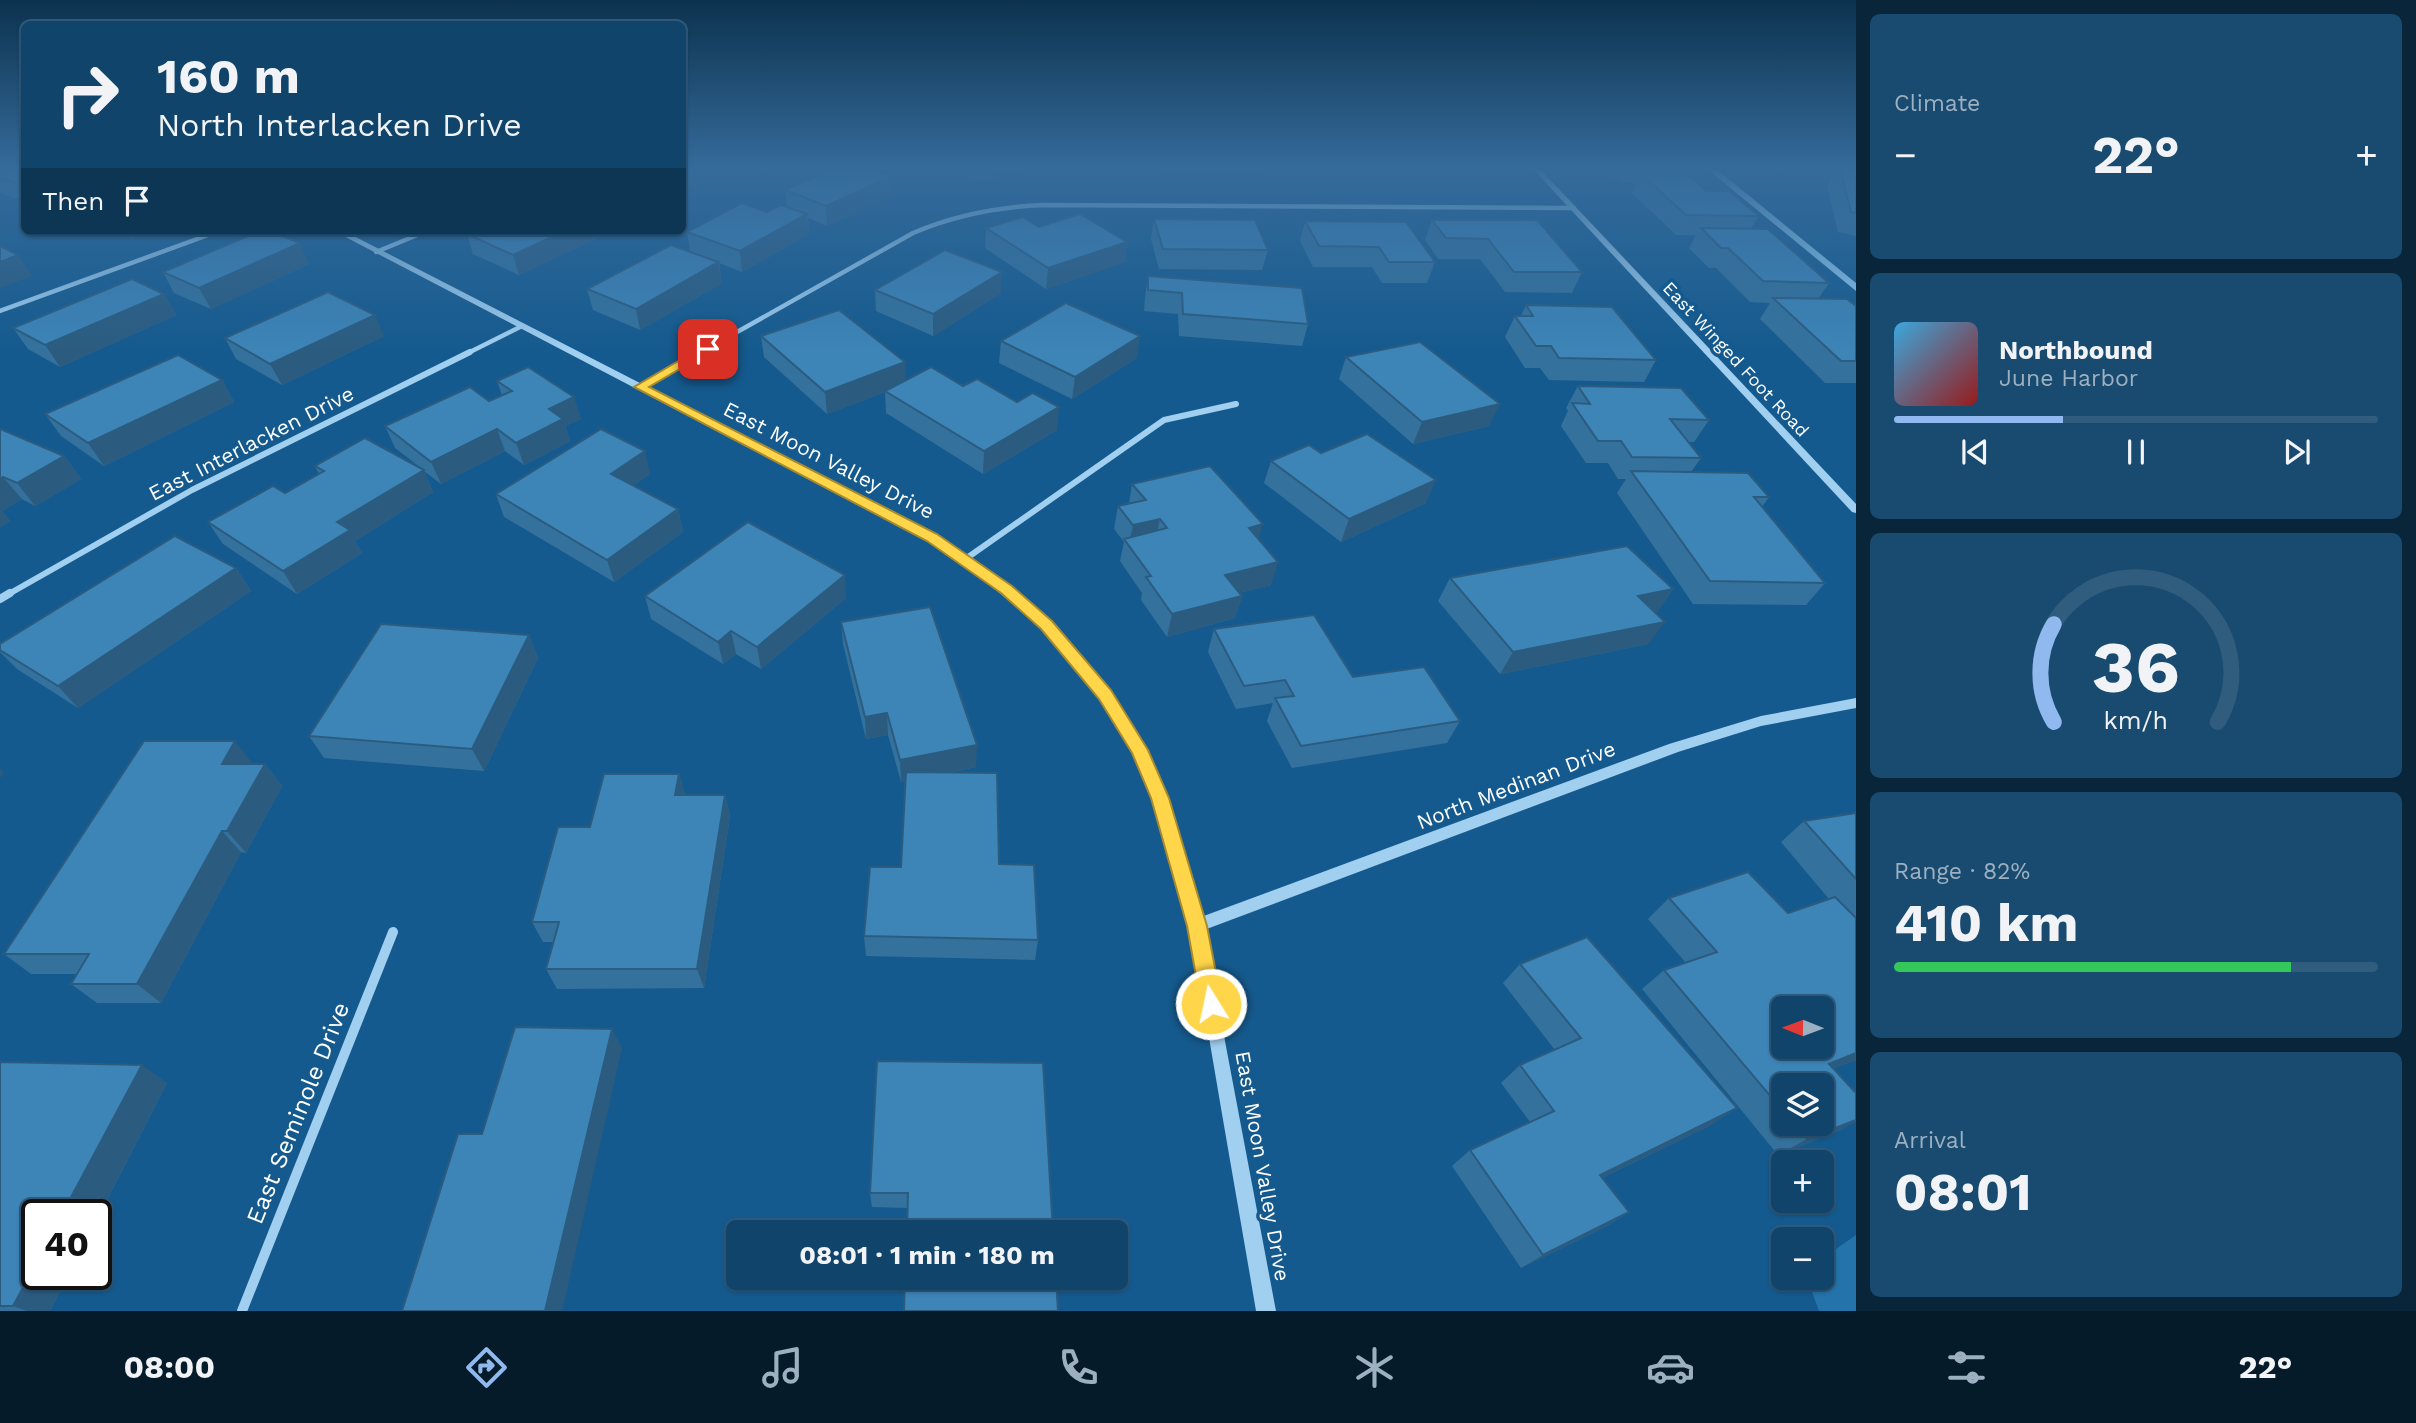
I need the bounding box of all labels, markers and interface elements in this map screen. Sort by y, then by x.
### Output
text: 160 m [157,47,300,105]
icon: right [42,49,133,140]
text: Climate [1894,90,1980,117]
text: North Interlacken Drive [157,106,522,144]
text: 22° [2092,125,2180,186]
text: − [1894,133,1917,177]
text: + [2355,133,2378,177]
icon: arrive [118,182,156,220]
text: Then [42,186,104,216]
street label: East Winged Foot Road [1659,277,1813,441]
pin [678,319,738,379]
icon: arrive [689,330,727,368]
text: Northbound [1999,335,2153,365]
text: June Harbor [1999,365,2138,392]
street label: East Interlacken Drive [144,380,358,506]
street label: East Moon Valley Drive [719,396,939,524]
icon: previous [1956,433,1994,471]
icon: pause [2117,433,2155,471]
icon: next [2278,433,2316,471]
text: 36 [2092,624,2180,710]
text: km/h [2104,705,2168,734]
street label: North Medinan Drive [1413,736,1619,834]
text: Range · 82% [1894,858,2030,885]
text: 410 km [1894,893,2078,954]
position arrow [1174,967,1248,1041]
north arrow [1771,996,1834,1059]
map controls [1771,996,1834,1290]
street label: East Seminole Drive [241,998,355,1228]
street label: East Moon Valley Drive [1230,1049,1296,1283]
button: layers [1771,1073,1834,1136]
text: Arrival [1894,1127,1966,1154]
button: + [1771,1150,1834,1213]
text: 08:01 [1894,1162,2032,1223]
speed limit sign: 40 [21,1199,112,1290]
button: − [1771,1227,1834,1290]
text: 08:01 · 1 min · 180 m [799,1240,1055,1270]
icon: directions [462,1343,511,1392]
icon: music [758,1343,807,1392]
icon: phone [1054,1343,1103,1392]
icon: climate [1350,1343,1399,1392]
icon: car [1646,1343,1695,1392]
icon: filters [1942,1343,1991,1392]
text: 08:00 [124,1348,215,1386]
text: 22° [2238,1348,2292,1386]

